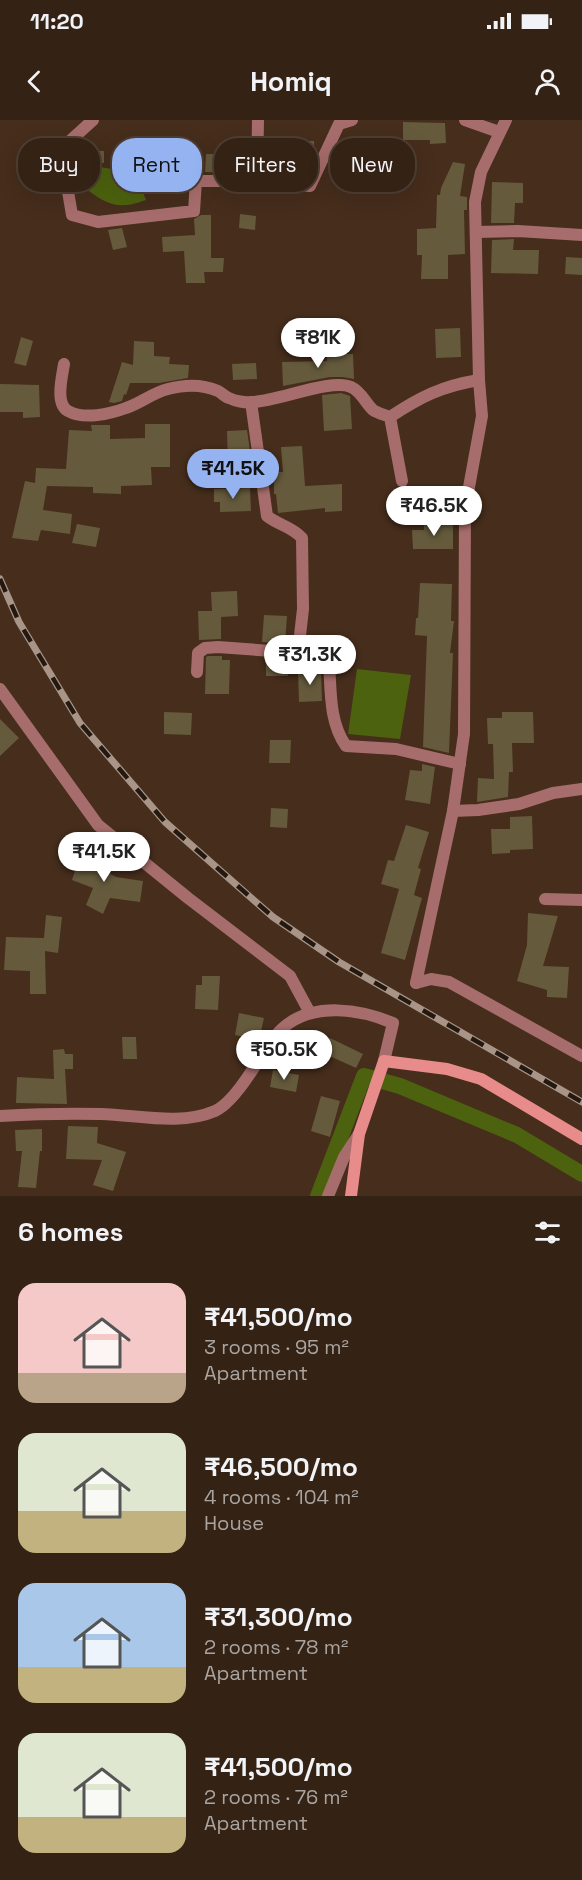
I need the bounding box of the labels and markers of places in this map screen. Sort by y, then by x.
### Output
pin: ₹81K [282,318,354,369]
pin: ₹41.5K [184,449,282,500]
pin: ₹46.5K [385,486,483,537]
pin: ₹31.3K [261,635,359,686]
pin: ₹41.5K [55,832,153,883]
pin: ₹50.5K [235,1030,333,1081]

